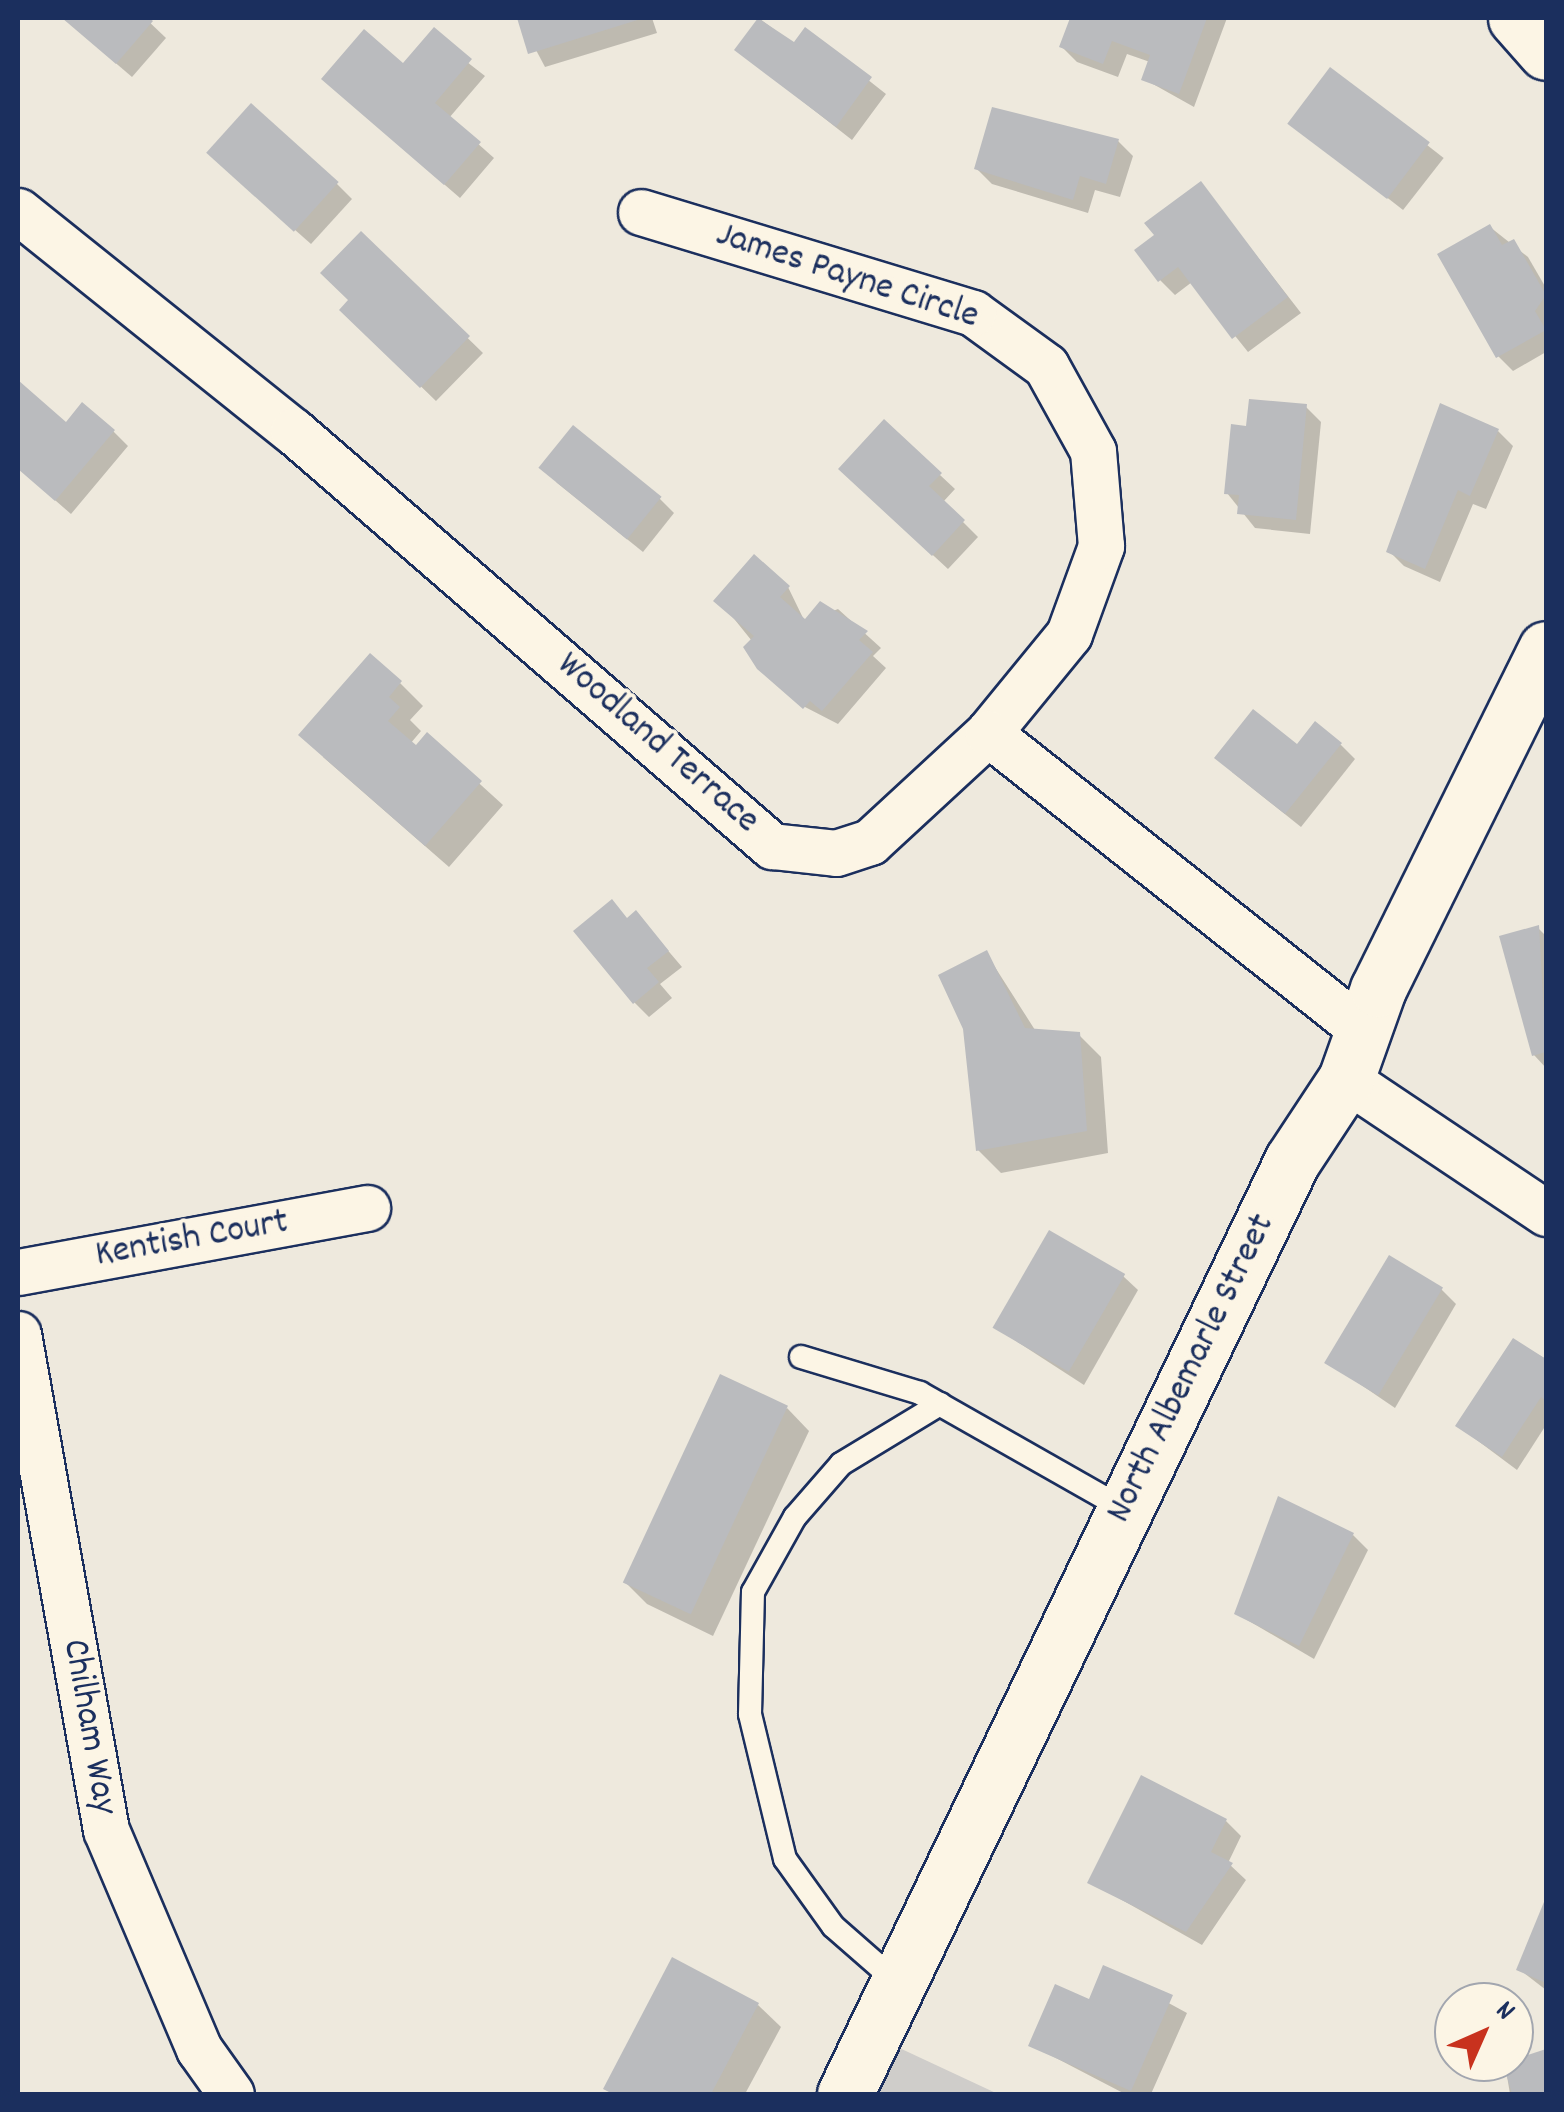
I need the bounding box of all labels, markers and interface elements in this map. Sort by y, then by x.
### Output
street label: James Payne Circle [710,213,984,341]
street label: Woodland Terrace [546,643,768,845]
street label: Kentish Court [92,1201,292,1279]
street label: North Albemarle Street [1097,1207,1287,1531]
street label: Chilham Way [50,1636,126,1818]
north arrow [1434,1982,1534,2082]
text: N [1485,1993,1523,2031]

